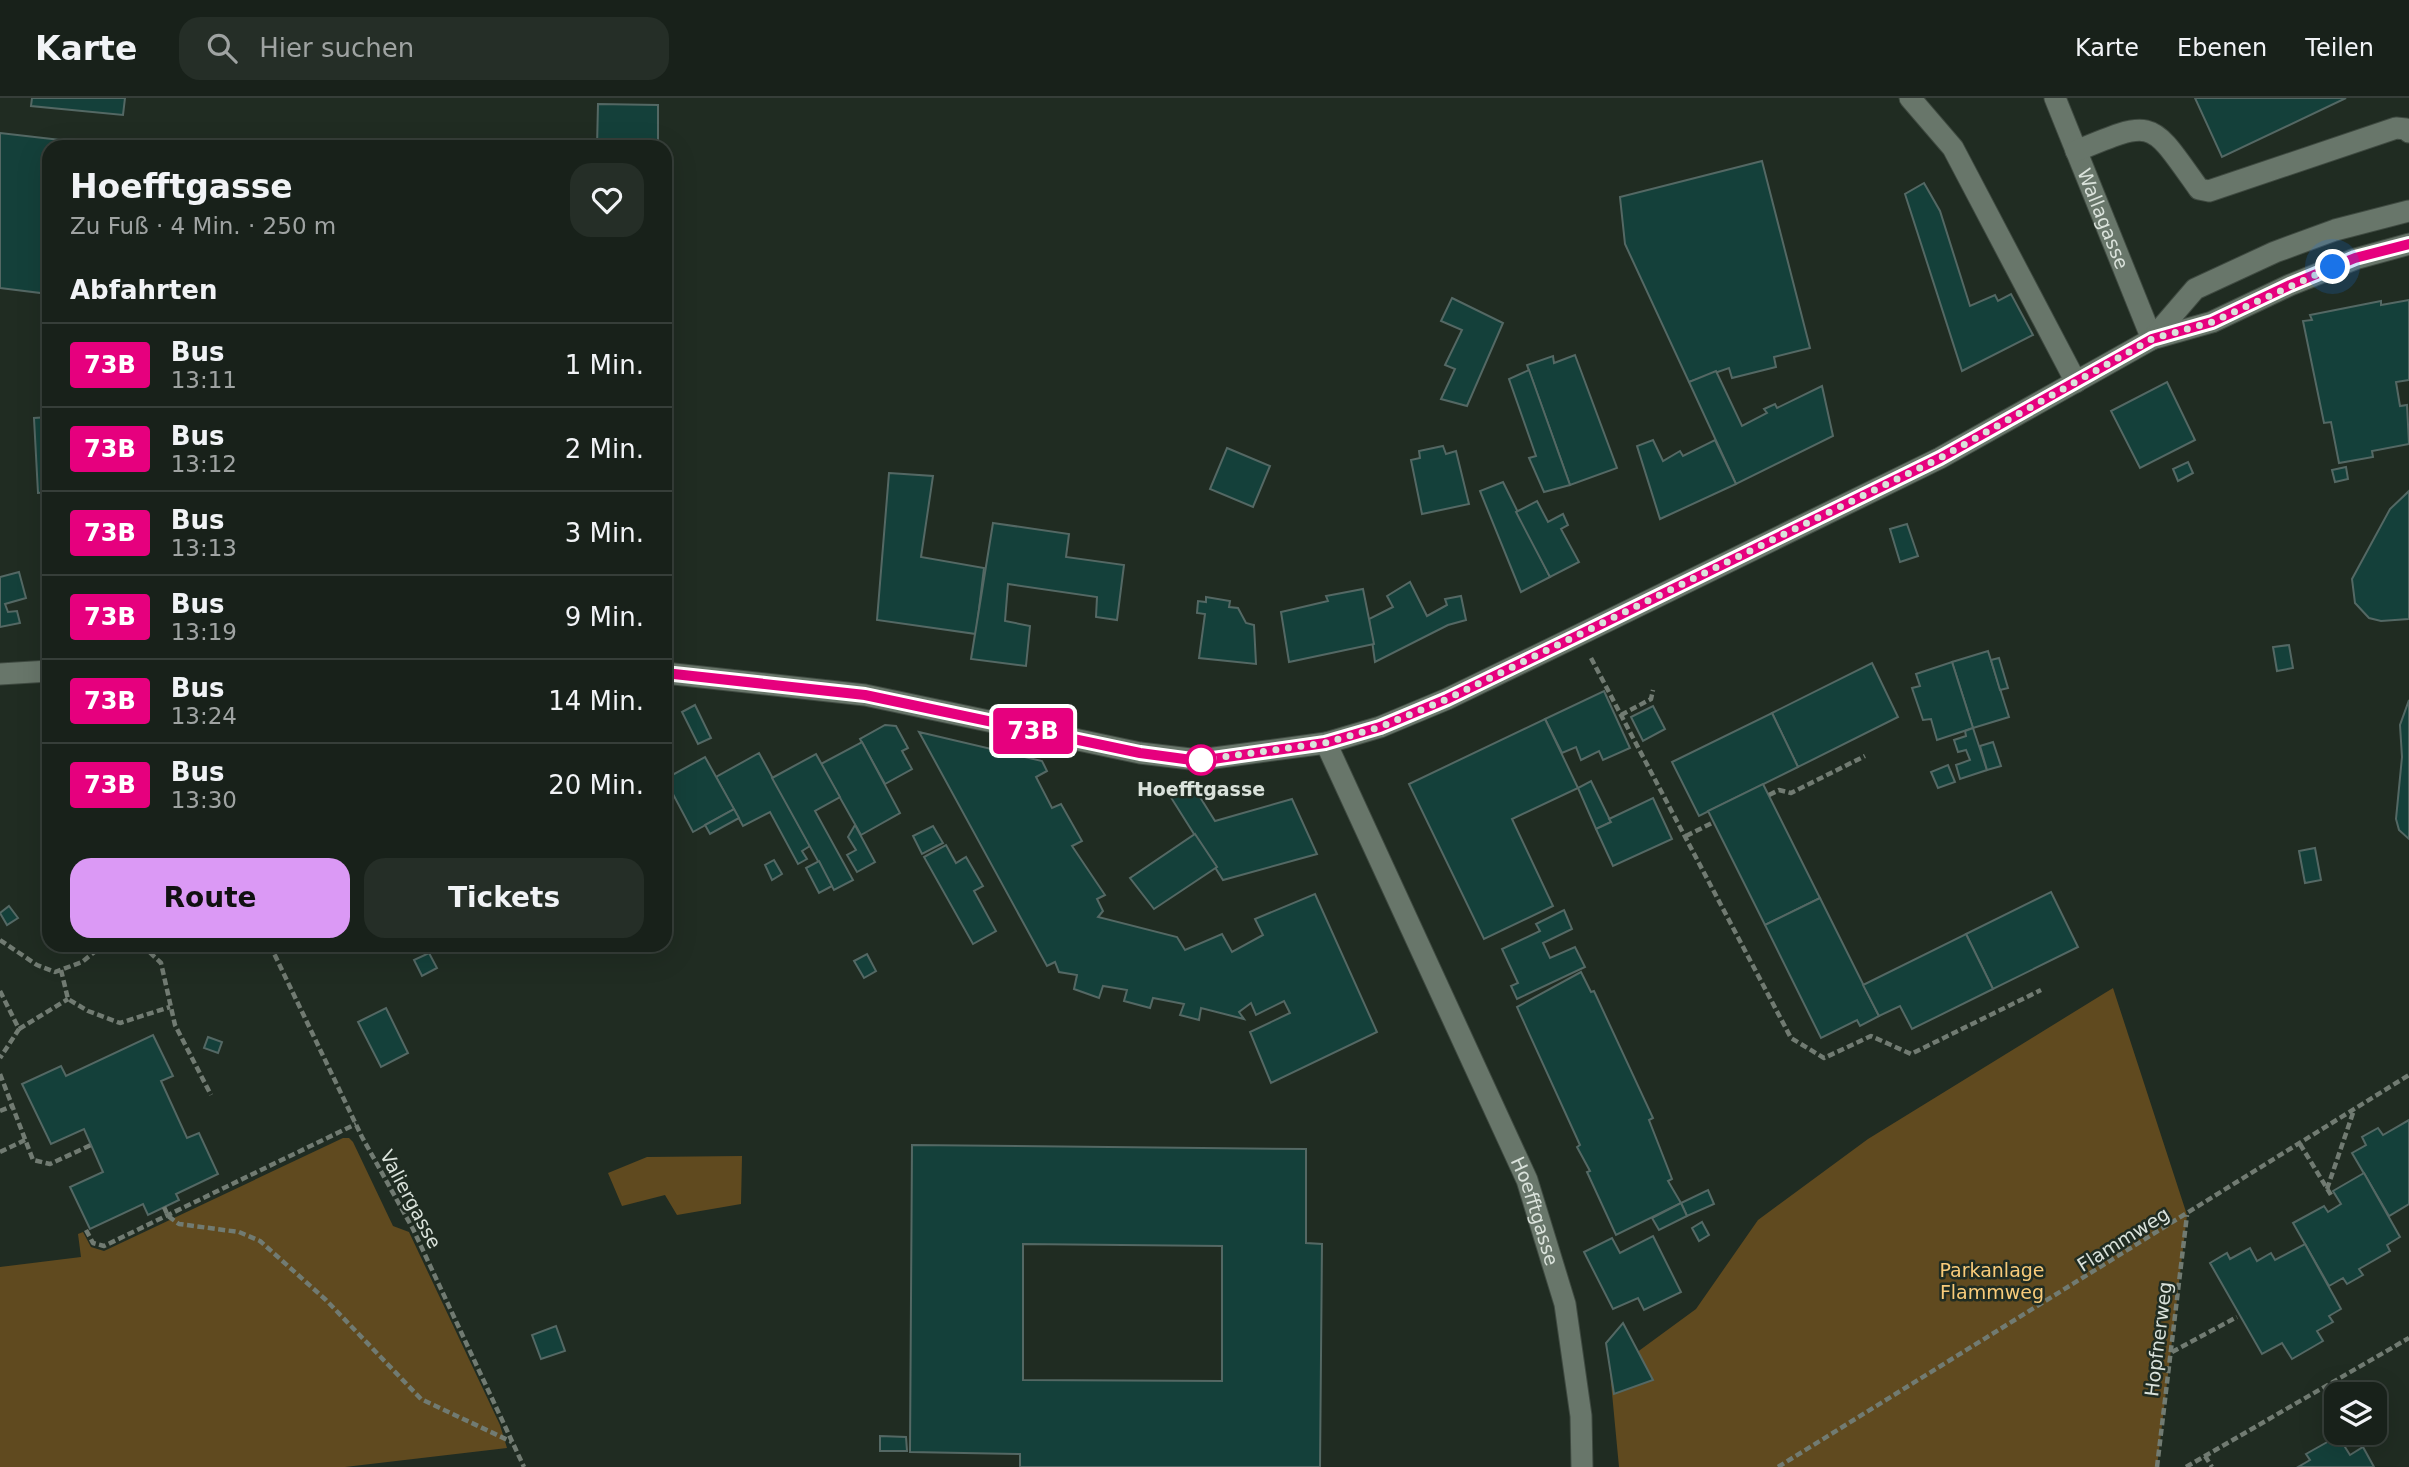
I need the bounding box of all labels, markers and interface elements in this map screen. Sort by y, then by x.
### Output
search box [179,17,669,80]
text: Karte [35,29,137,68]
icon: search [203,29,241,67]
text: Hier suchen [259,33,414,63]
text: Karte [2075,34,2139,62]
text: Ebenen [2177,34,2267,62]
text: Teilen [2305,34,2374,62]
button: heart [570,163,644,237]
street label: Wallagasse [2073,165,2134,272]
text: Hoefftgasse [70,167,293,206]
text: Zu Fuß · 4 Min. · 250 m [70,213,336,239]
your location [2315,249,2350,284]
text: Abfahrten [70,275,218,305]
text: Bus [171,337,225,367]
text: 1 Min. [565,350,644,380]
text: 73B [84,351,136,379]
text: 13:11 [171,367,237,393]
text: Bus [171,421,225,451]
text: 2 Min. [565,434,644,464]
text: 73B [84,435,136,463]
text: 13:12 [171,451,237,477]
text: Bus [171,505,225,535]
text: 3 Min. [565,518,644,548]
text: 73B [84,519,136,547]
text: 13:13 [171,535,237,561]
text: Bus [171,589,225,619]
text: 9 Min. [565,602,644,632]
text: 73B [84,603,136,631]
text: 13:19 [171,619,237,645]
text: Bus [171,673,225,703]
text: 14 Min. [548,686,644,716]
text: 73B [84,687,136,715]
text: 13:24 [171,703,237,729]
line badge: 73B [993,708,1073,754]
text: 73B [1007,717,1059,745]
marker: Hoefftgasse [1186,745,1216,775]
text: Bus [171,757,225,787]
text: 20 Min. [548,770,644,800]
text: 73B [84,771,136,799]
place label: Hoefftgasse [1137,778,1265,800]
text: 13:30 [171,787,237,813]
button: Route [70,858,350,938]
button: Tickets [364,858,644,938]
street label: Valiergasse [376,1146,446,1252]
street label: Hoefftgasse [1507,1153,1564,1268]
street label: Flammweg [2073,1202,2173,1276]
park label: Parkanlage Flammweg [1939,1259,2045,1303]
street label: Hopfnerweg [2140,1280,2176,1398]
map controls [2324,1382,2387,1445]
button: layers [2324,1382,2387,1445]

